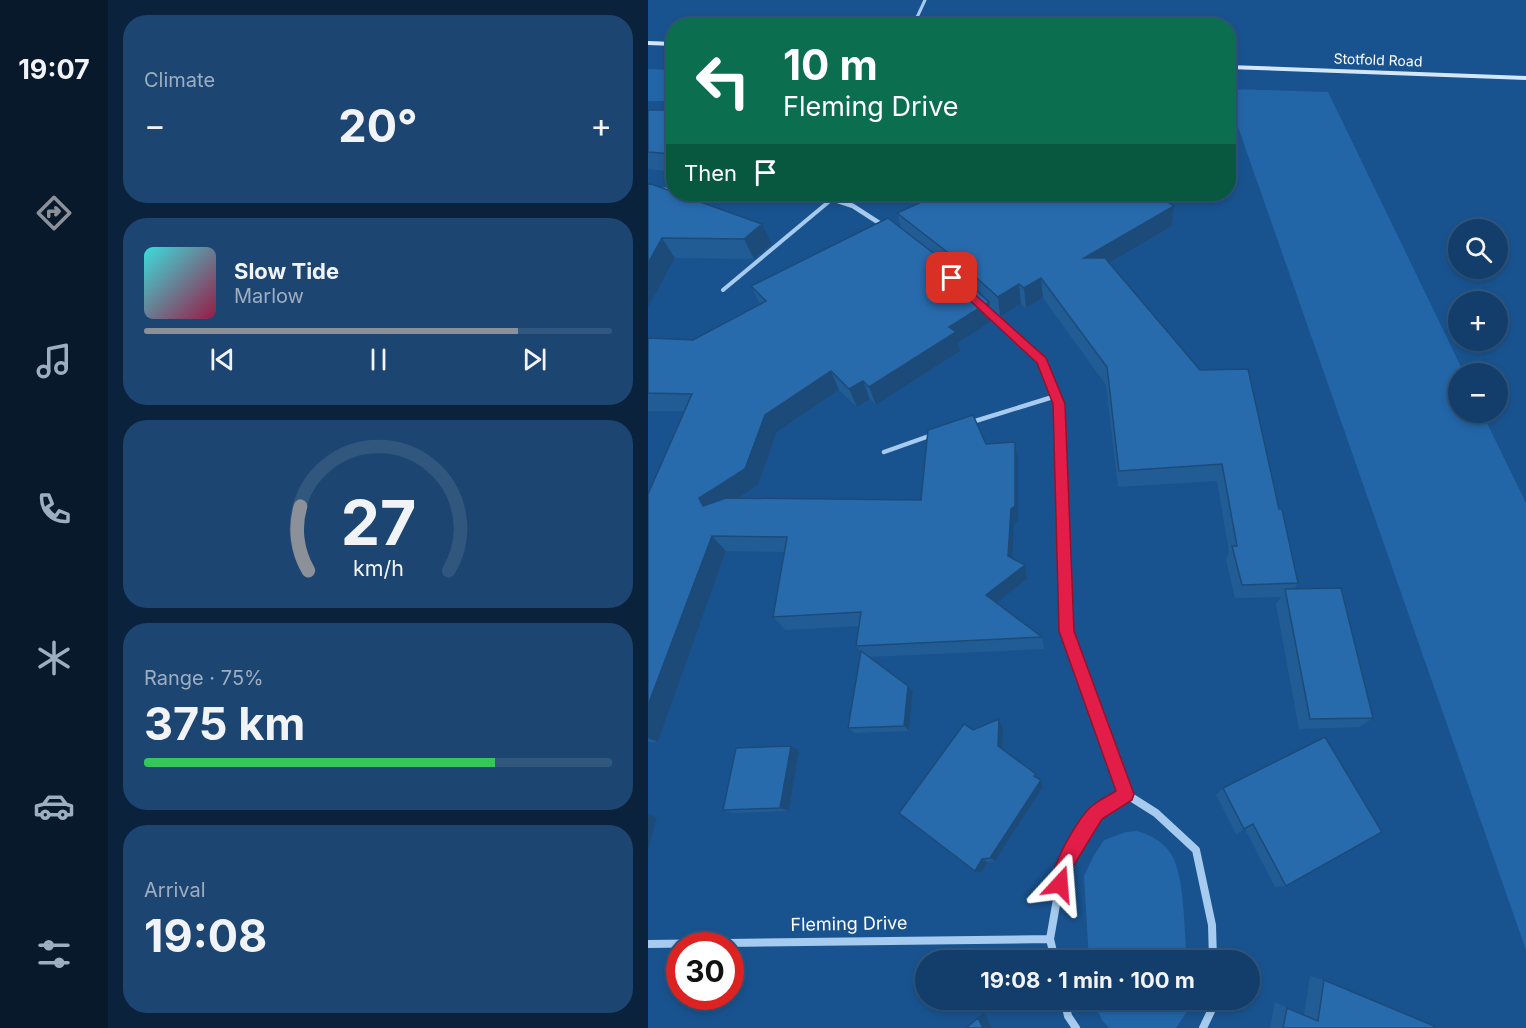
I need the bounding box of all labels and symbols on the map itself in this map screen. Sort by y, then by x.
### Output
street label: Stotfold Road [1333,49,1423,70]
pin [926,252,977,303]
position arrow [1028,852,1092,916]
street label: Fleming Drive [790,912,908,935]
speed limit sign: 30 [666,932,744,1010]

